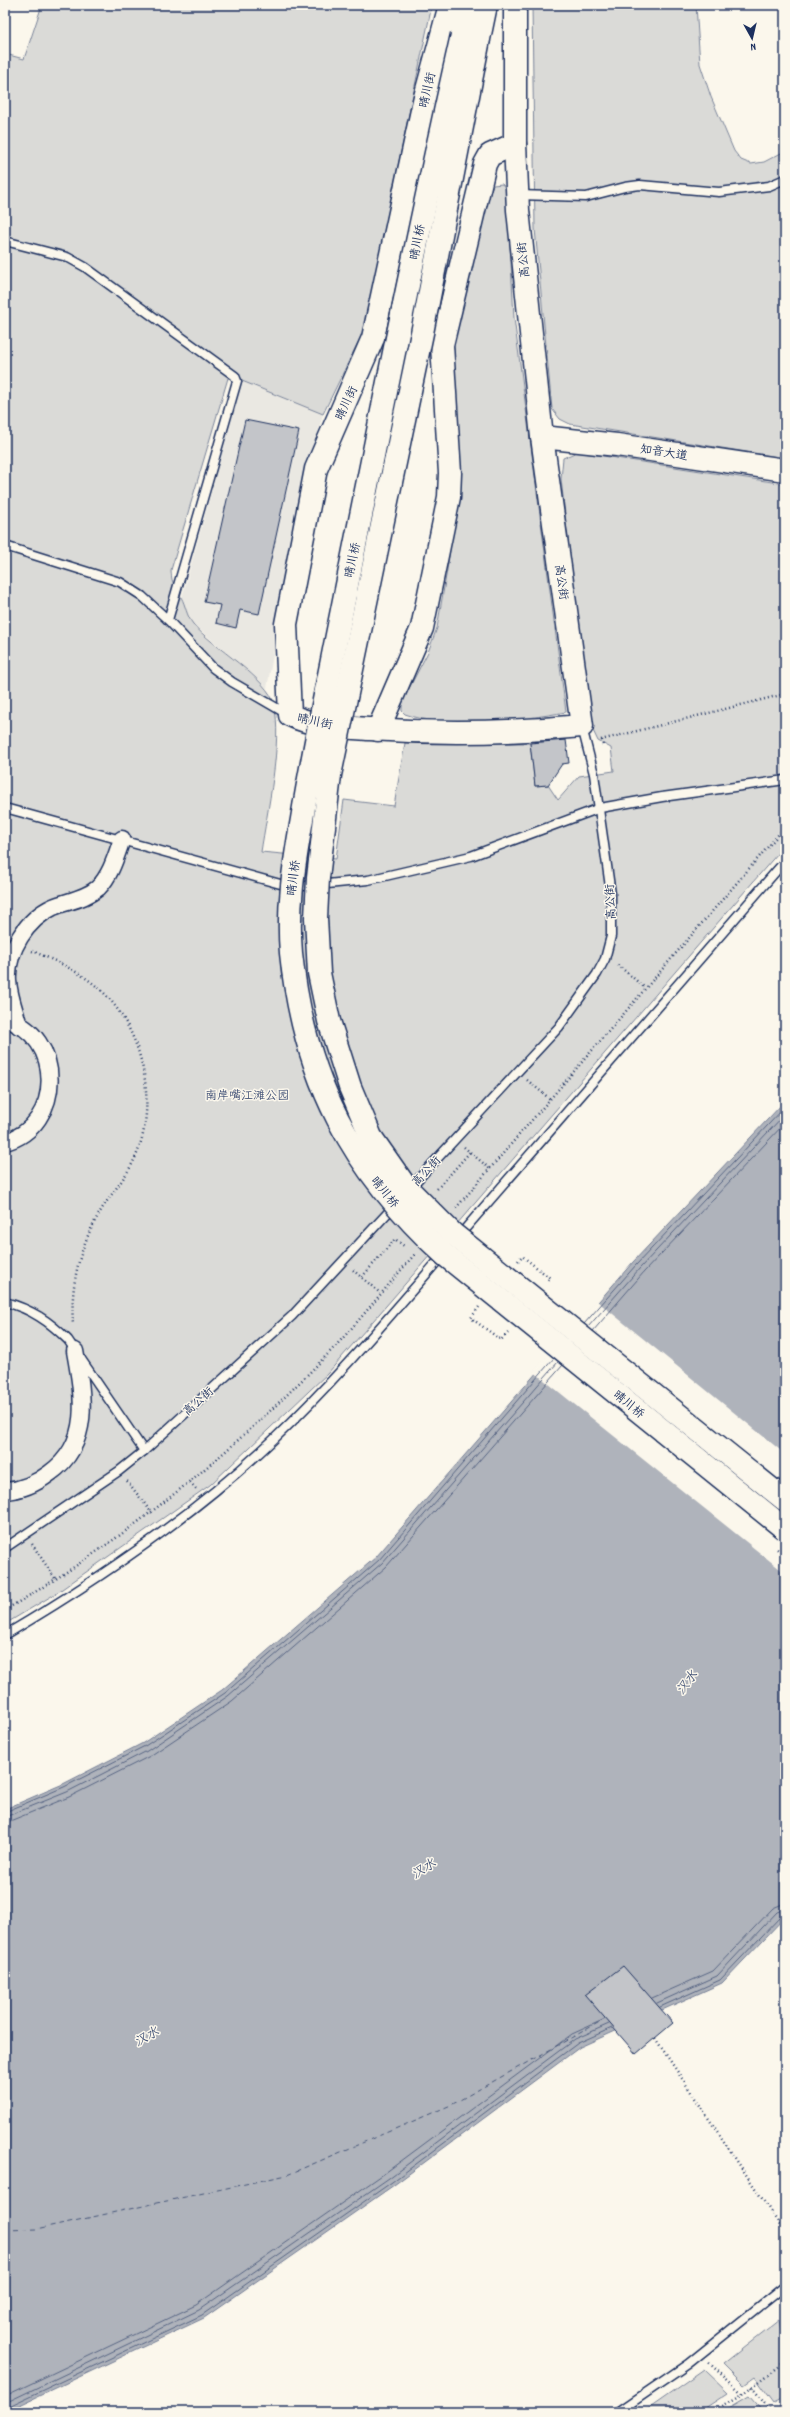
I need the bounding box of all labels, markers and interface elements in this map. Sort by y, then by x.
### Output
north arrow [732,18,772,58]
text: N [749,38,757,54]
street label: 晴川街 [416,71,441,110]
street label: 晴川桥 [407,222,430,262]
street label: 高公街 [514,241,535,279]
street label: 晴川街 [332,384,363,424]
street label: 知音大道 [639,441,689,466]
street label: 晴川桥 [341,540,366,580]
street label: 高公街 [550,563,571,601]
street label: 晴川街 [295,710,334,735]
street label: 晴川桥 [284,858,305,897]
street label: 高公街 [602,883,621,920]
park label: 南岸嘴江滩公园 [205,1088,289,1105]
street label: 高公街 [409,1153,446,1191]
street label: 晴川桥 [366,1174,402,1213]
street label: 高公街 [180,1384,218,1420]
street label: 晴川桥 [609,1387,648,1424]
water label: 汉水 [673,1667,704,1700]
water label: 汉水 [408,1855,441,1885]
water label: 汉水 [131,2023,164,2053]

